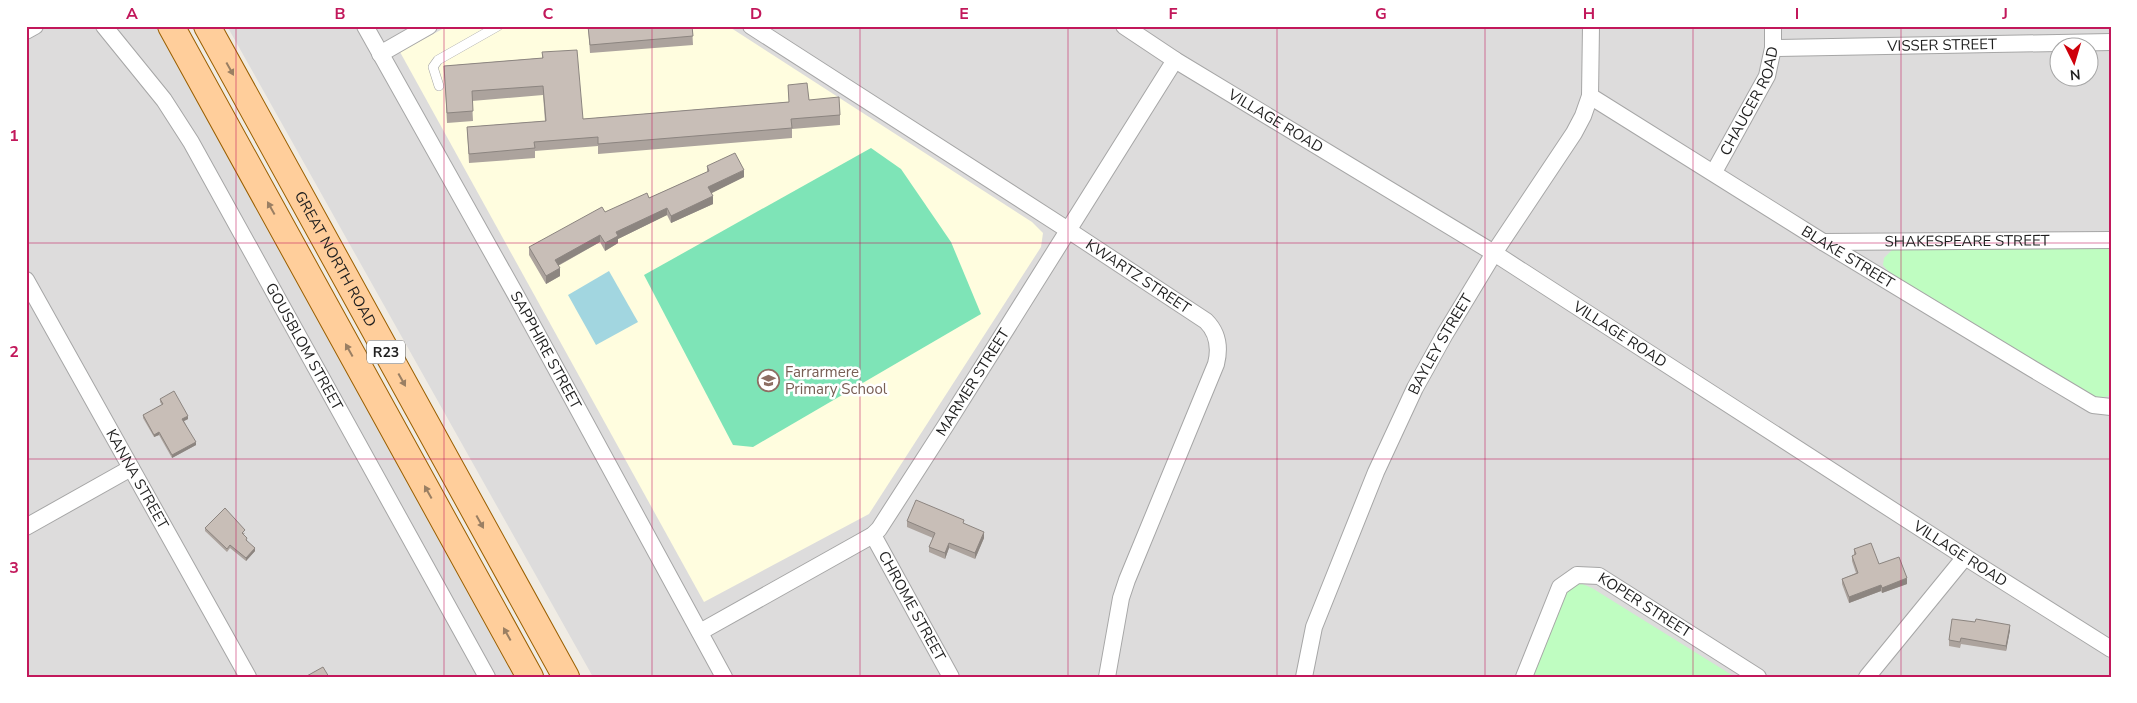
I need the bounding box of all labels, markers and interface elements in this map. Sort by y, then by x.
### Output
text: A [126,3,138,25]
text: B [334,3,346,25]
text: C [543,3,554,25]
text: D [750,3,762,25]
text: E [959,3,969,25]
text: F [1169,3,1178,25]
text: G [1375,3,1387,25]
text: H [1583,3,1595,25]
text: I [1795,3,1799,25]
text: J [2001,3,2008,25]
street label: VISSER STREET [1886,34,1997,56]
north arrow [2050,38,2100,88]
street label: CHAUCER ROAD [1715,44,1783,159]
one-way arrow [226,62,235,76]
text: N [2069,65,2081,84]
street label: VILLAGE ROAD [1224,84,1327,157]
text: 1 [9,125,19,147]
street label: GREAT NORTH ROAD [290,187,381,330]
one-way arrow [266,201,275,214]
street label: BLAKE STREET [1798,221,1898,293]
street label: SHAKESPEARE STREET [1884,230,2050,252]
street label: KWARTZ STREET [1082,234,1194,318]
street label: GOUSBLOM STREET [261,279,348,414]
street label: SAPPHIRE STREET [506,287,586,412]
street label: BAYLEY STREET [1403,290,1477,398]
street label: VILLAGE ROAD [1568,296,1671,372]
street label: MARMER STREET [931,325,1014,440]
text: 2 [9,341,19,363]
road number: R23 [367,341,405,364]
one-way arrow [345,343,353,357]
place label: Farrarmere Primary School [785,362,888,399]
school or university icon: Farrarmere Primary School [757,369,781,393]
one-way arrow [398,372,406,387]
street label: KANNA STREET [101,426,173,532]
one-way arrow [424,485,432,499]
one-way arrow [476,515,485,529]
street label: VILLAGE ROAD [1909,516,2011,591]
street label: CHROME STREET [874,547,950,665]
text: 3 [9,557,19,579]
street label: KOPER STREET [1594,568,1695,642]
one-way arrow [502,627,511,641]

